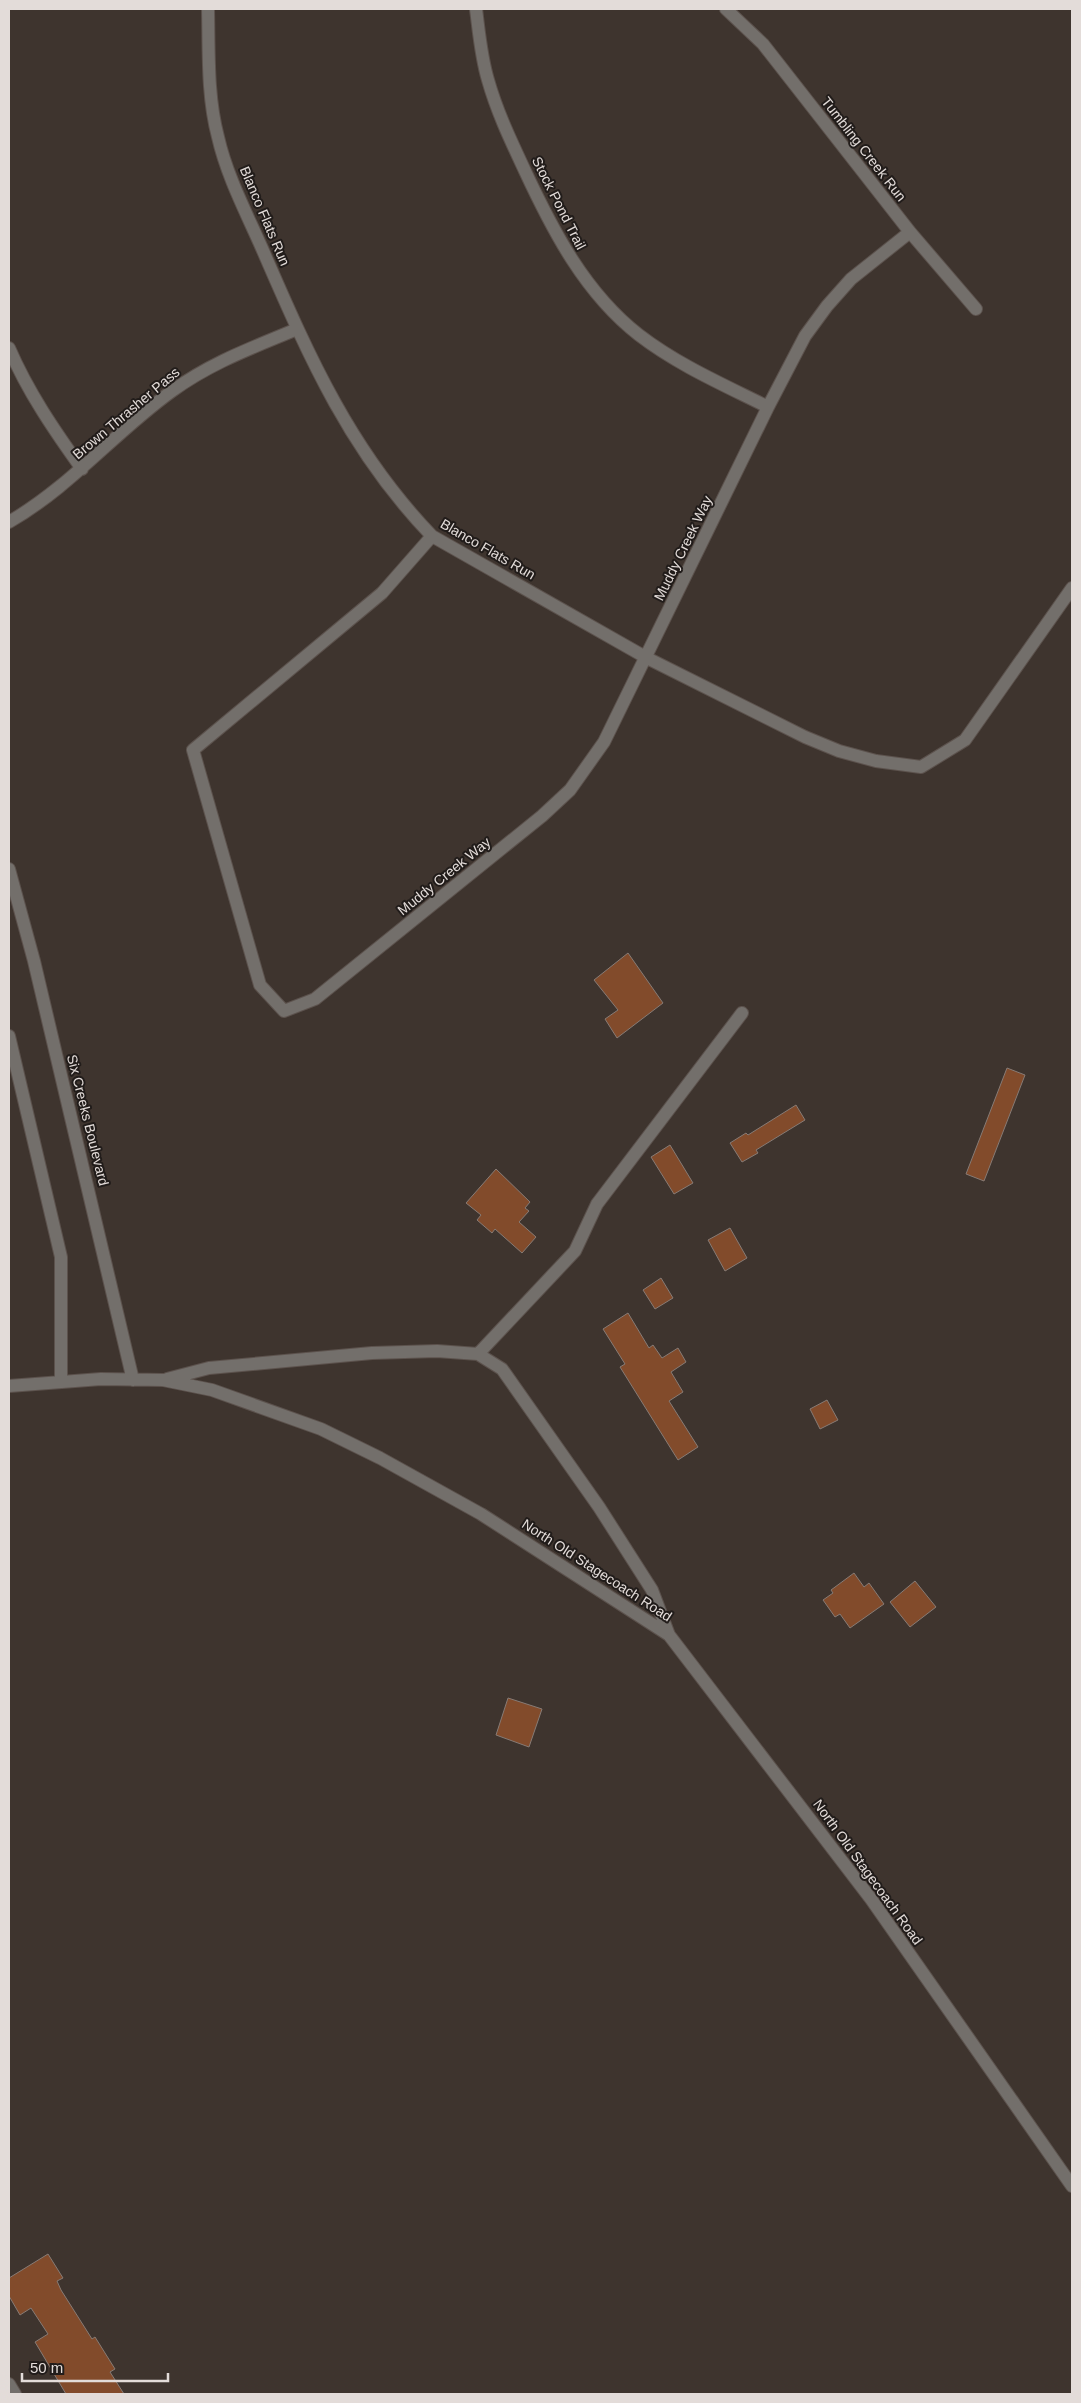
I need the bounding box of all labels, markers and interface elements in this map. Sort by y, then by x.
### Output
street label: Tumbling Creek Run [818,94,910,204]
street label: Stock Pond Trail [529,154,589,252]
street label: Blanco Flats Run [237,164,293,268]
street label: Brown Thrasher Pass [69,364,183,462]
street label: Muddy Creek Way [651,493,715,603]
street label: Blanco Flats Run [438,515,538,583]
street label: Muddy Creek Way [394,834,494,918]
street label: Six Creeks Boulevard [64,1053,112,1187]
street label: North Old Stagecoach Road [519,1516,675,1624]
street label: North Old Stagecoach Road [810,1796,926,1948]
scale bar [22,2350,169,2382]
text: 50 m [30,2359,63,2376]

